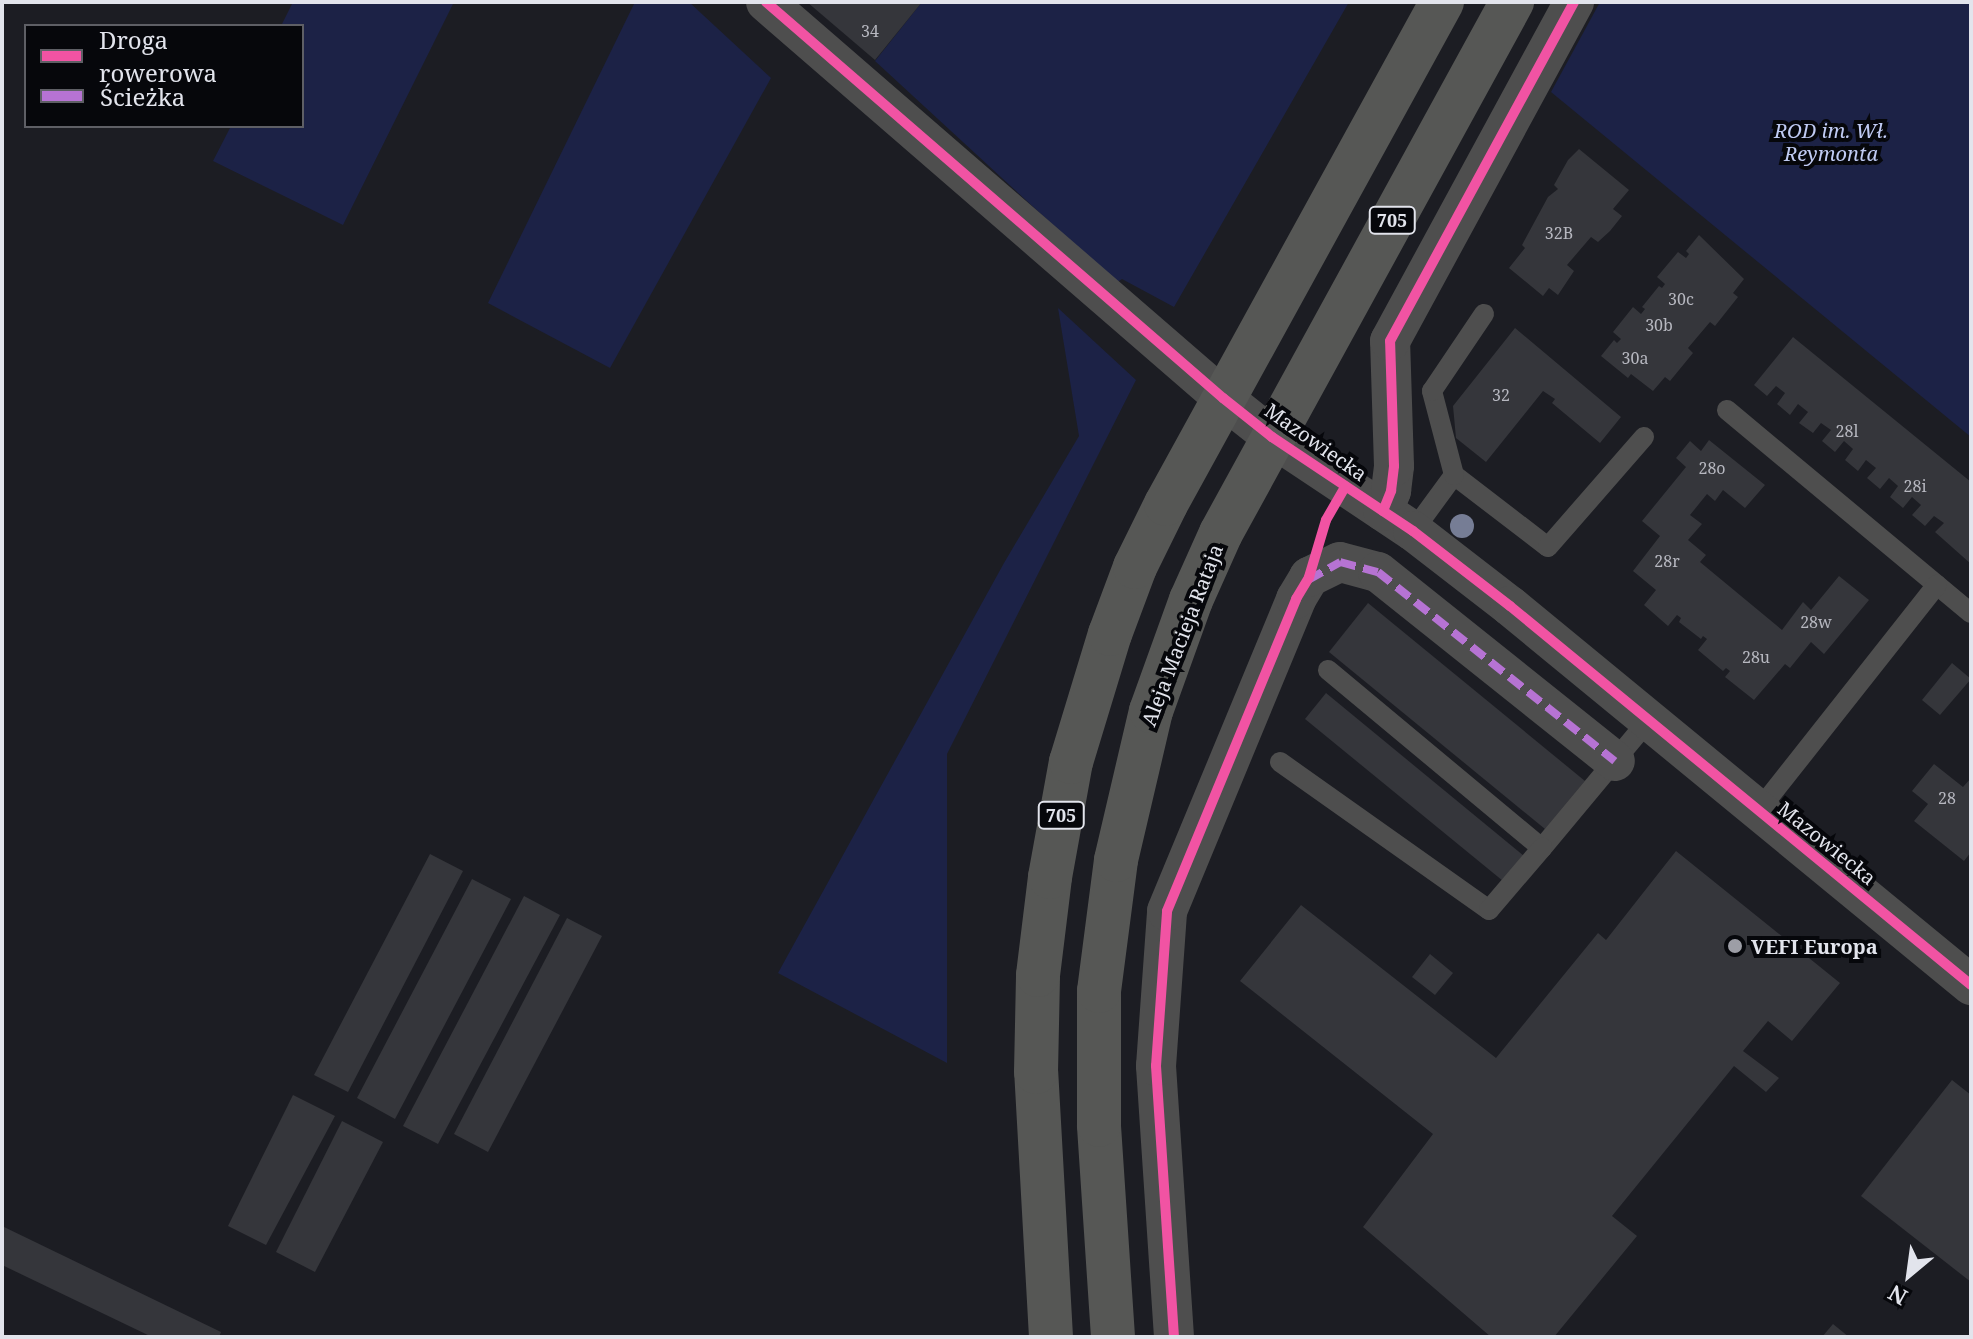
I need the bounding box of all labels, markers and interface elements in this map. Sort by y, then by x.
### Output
house number: 34 [861,21,879,41]
text: Droga rowerowa [99,23,217,89]
legend [24,24,304,128]
text: Ścieżka [100,80,185,113]
park label: ROD im. Wł. Reymonta [1774,119,1888,166]
road number: 705 [1368,206,1416,234]
house number: 32B [1545,223,1573,243]
house number: 30c [1668,289,1694,309]
house number: 30b [1645,315,1673,335]
house number: 30a [1622,348,1648,368]
house number: 32 [1492,385,1510,405]
street label: Mazowiecka [1260,398,1372,486]
house number: 28l [1836,421,1858,441]
house number: 28o [1698,458,1726,478]
house number: 28i [1903,476,1927,496]
street label: Aleja Macieja Rataja [1136,541,1228,729]
house number: 28r [1654,551,1680,571]
house number: 28w [1800,612,1832,632]
house number: 28u [1742,647,1770,667]
house number: 28 [1938,788,1956,808]
street label: Mazowiecka [1773,796,1881,890]
road number: 705 [1037,801,1085,829]
place label: VEFI Europa [1751,934,1878,958]
marker: VEFI Europa [1726,937,1744,955]
north arrow [1869,1235,1949,1315]
text: N [1883,1279,1912,1313]

